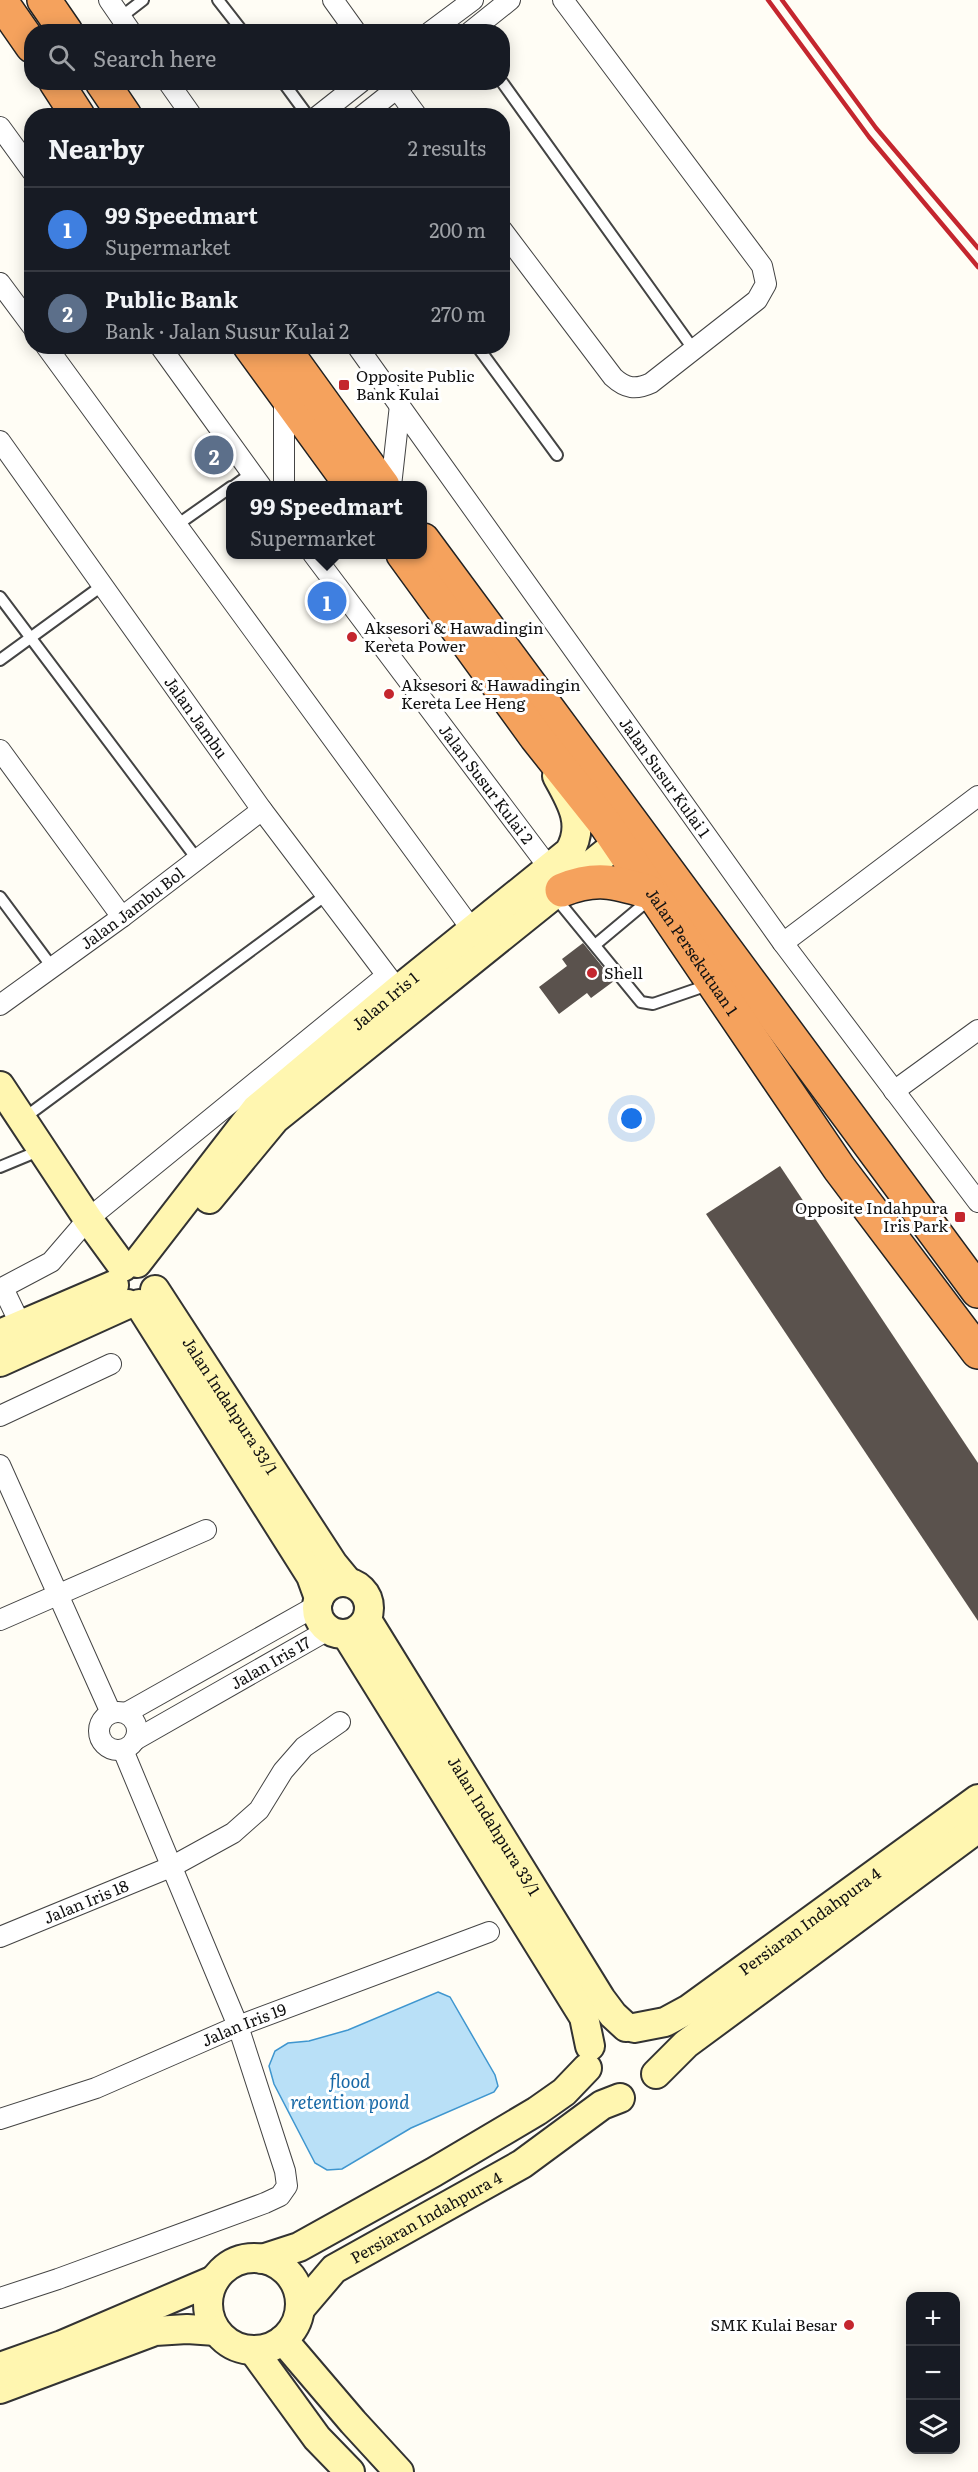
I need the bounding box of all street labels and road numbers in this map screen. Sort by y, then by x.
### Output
street label: Jalan Jambu [159,671,235,763]
street label: Jalan Susur Kulai 1 [614,712,717,842]
street label: Jalan Susur Kulai 2 [434,719,540,848]
street label: Jalan Jambu Bol [75,861,189,954]
street label: Jalan Persekutuan 1 [641,883,745,1020]
street label: Jalan Iris 1 [346,965,424,1035]
street label: Jalan Indahpura 33/1 [177,1332,285,1479]
street label: Jalan Iris 17 [226,1630,314,1694]
street label: Jalan Indahpura 33/1 [443,1751,547,1900]
street label: Persiaran Indahpura 4 [733,1861,885,1980]
street label: Jalan Iris 18 [40,1873,132,1929]
street label: Jalan Iris 19 [198,1996,289,2051]
street label: Persiaran Indahpura 4 [345,2165,506,2269]

